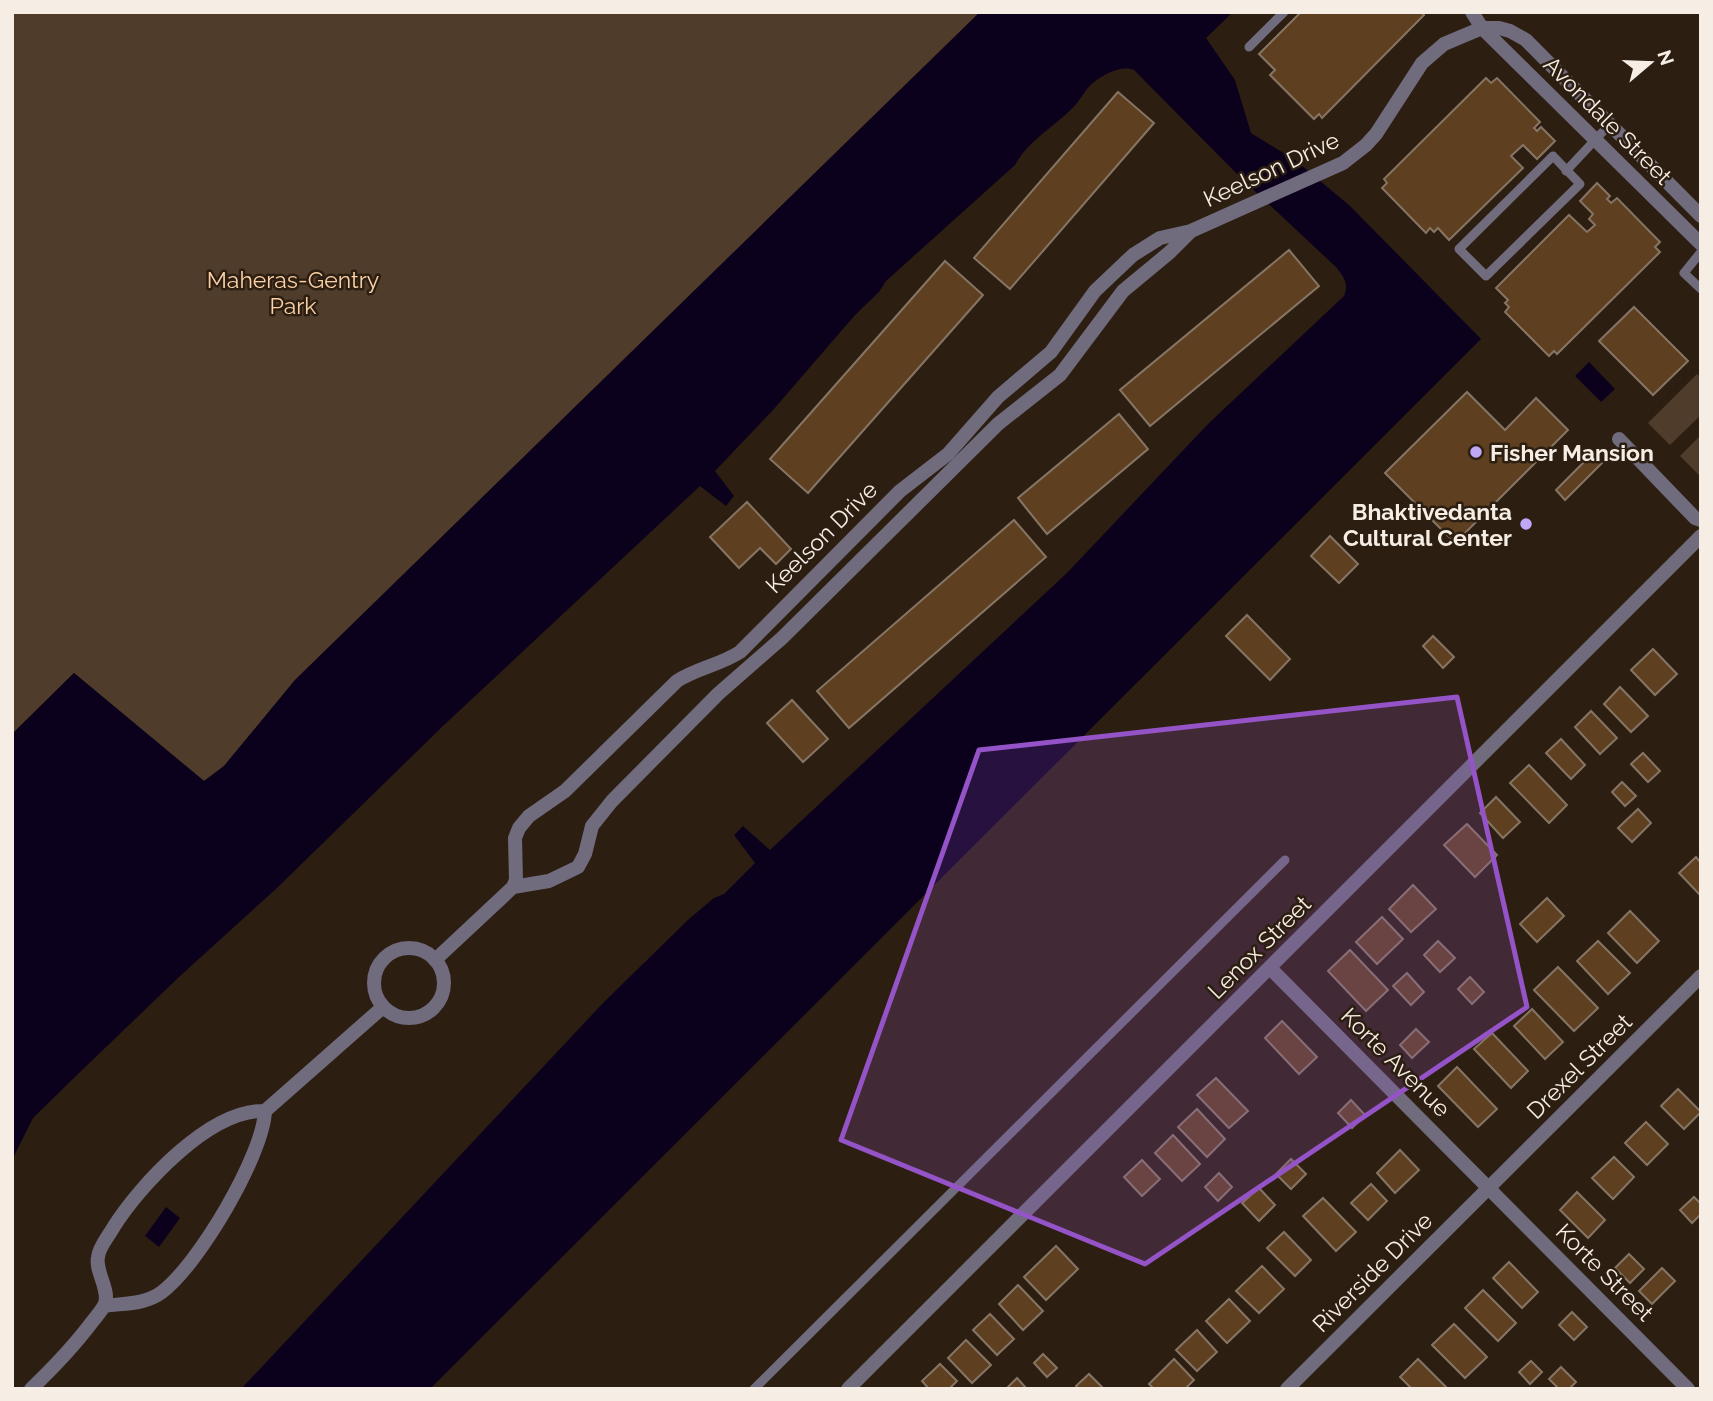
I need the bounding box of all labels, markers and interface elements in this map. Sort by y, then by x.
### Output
north arrow [1615,28,1685,98]
text: N [1653,47,1679,68]
street label: Avondale Street [1538,50,1678,190]
street label: Keelson Drive [1199,126,1343,212]
park label: Maheras-Gentry Park [207,266,379,319]
place label: Fisher Mansion [1490,439,1654,466]
marker: Fisher Mansion [1468,444,1484,460]
street label: Keelson Drive [760,476,882,598]
place label: Bhaktivedanta Cultural Center [1343,498,1512,551]
marker: Bhaktivedanta Cultural Center [1518,516,1534,532]
street label: Lenox Street [1202,890,1316,1004]
street label: Korte Avenue [1336,1002,1456,1122]
street label: Drexel Street [1521,1008,1637,1124]
street label: Riverside Drive [1307,1207,1437,1337]
street label: Korte Street [1551,1218,1659,1326]

